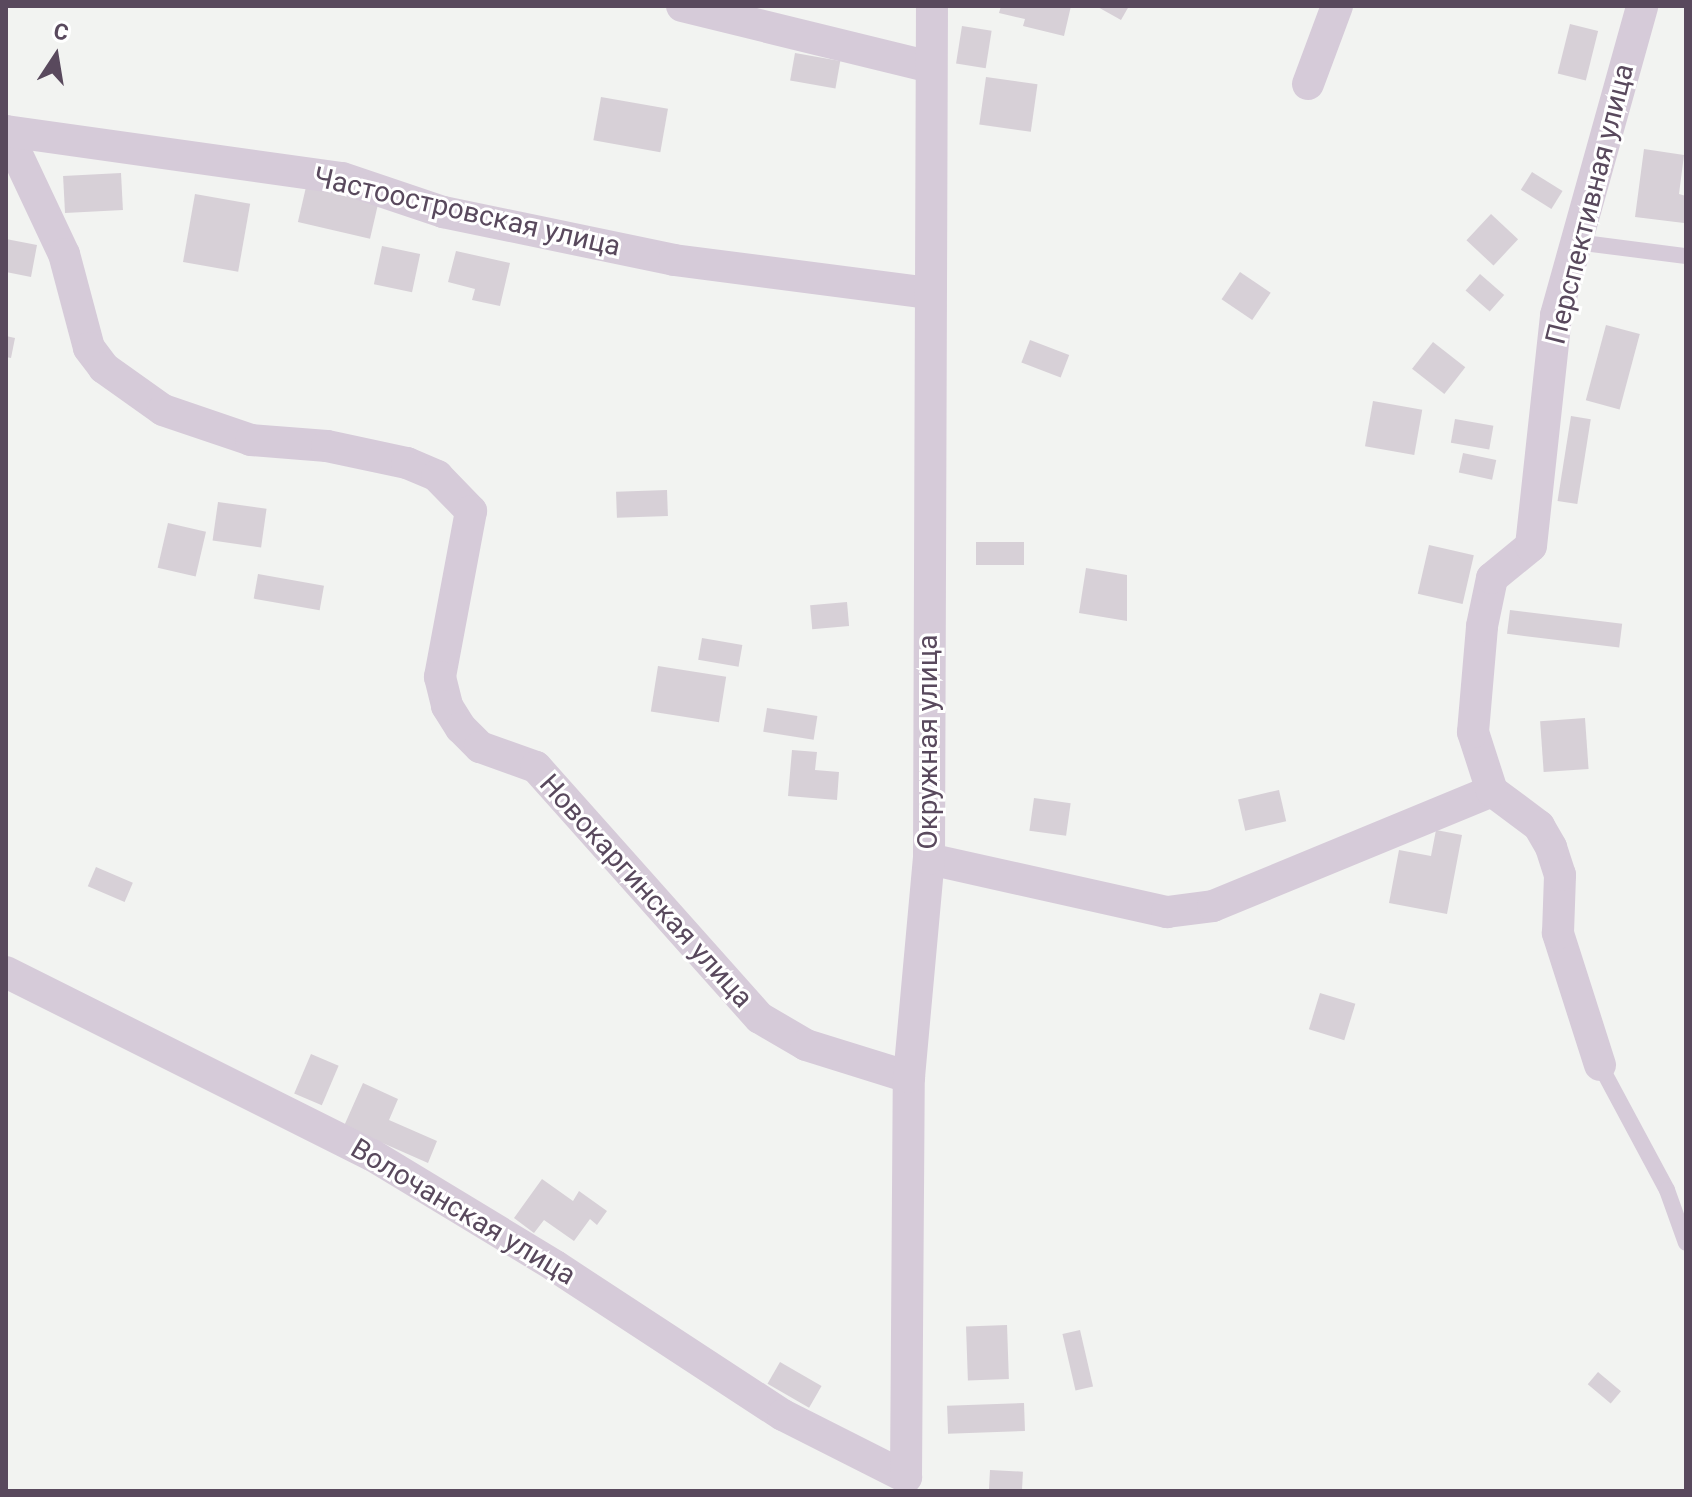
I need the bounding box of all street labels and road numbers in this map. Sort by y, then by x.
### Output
street label: Перспективная улица [1539,60,1641,348]
street label: Частоостровская улица [310,160,624,264]
street label: Окружная улица [911,634,945,850]
street label: Новокаргинская улица [532,767,760,1015]
street label: Волочанская улица [345,1132,581,1292]

